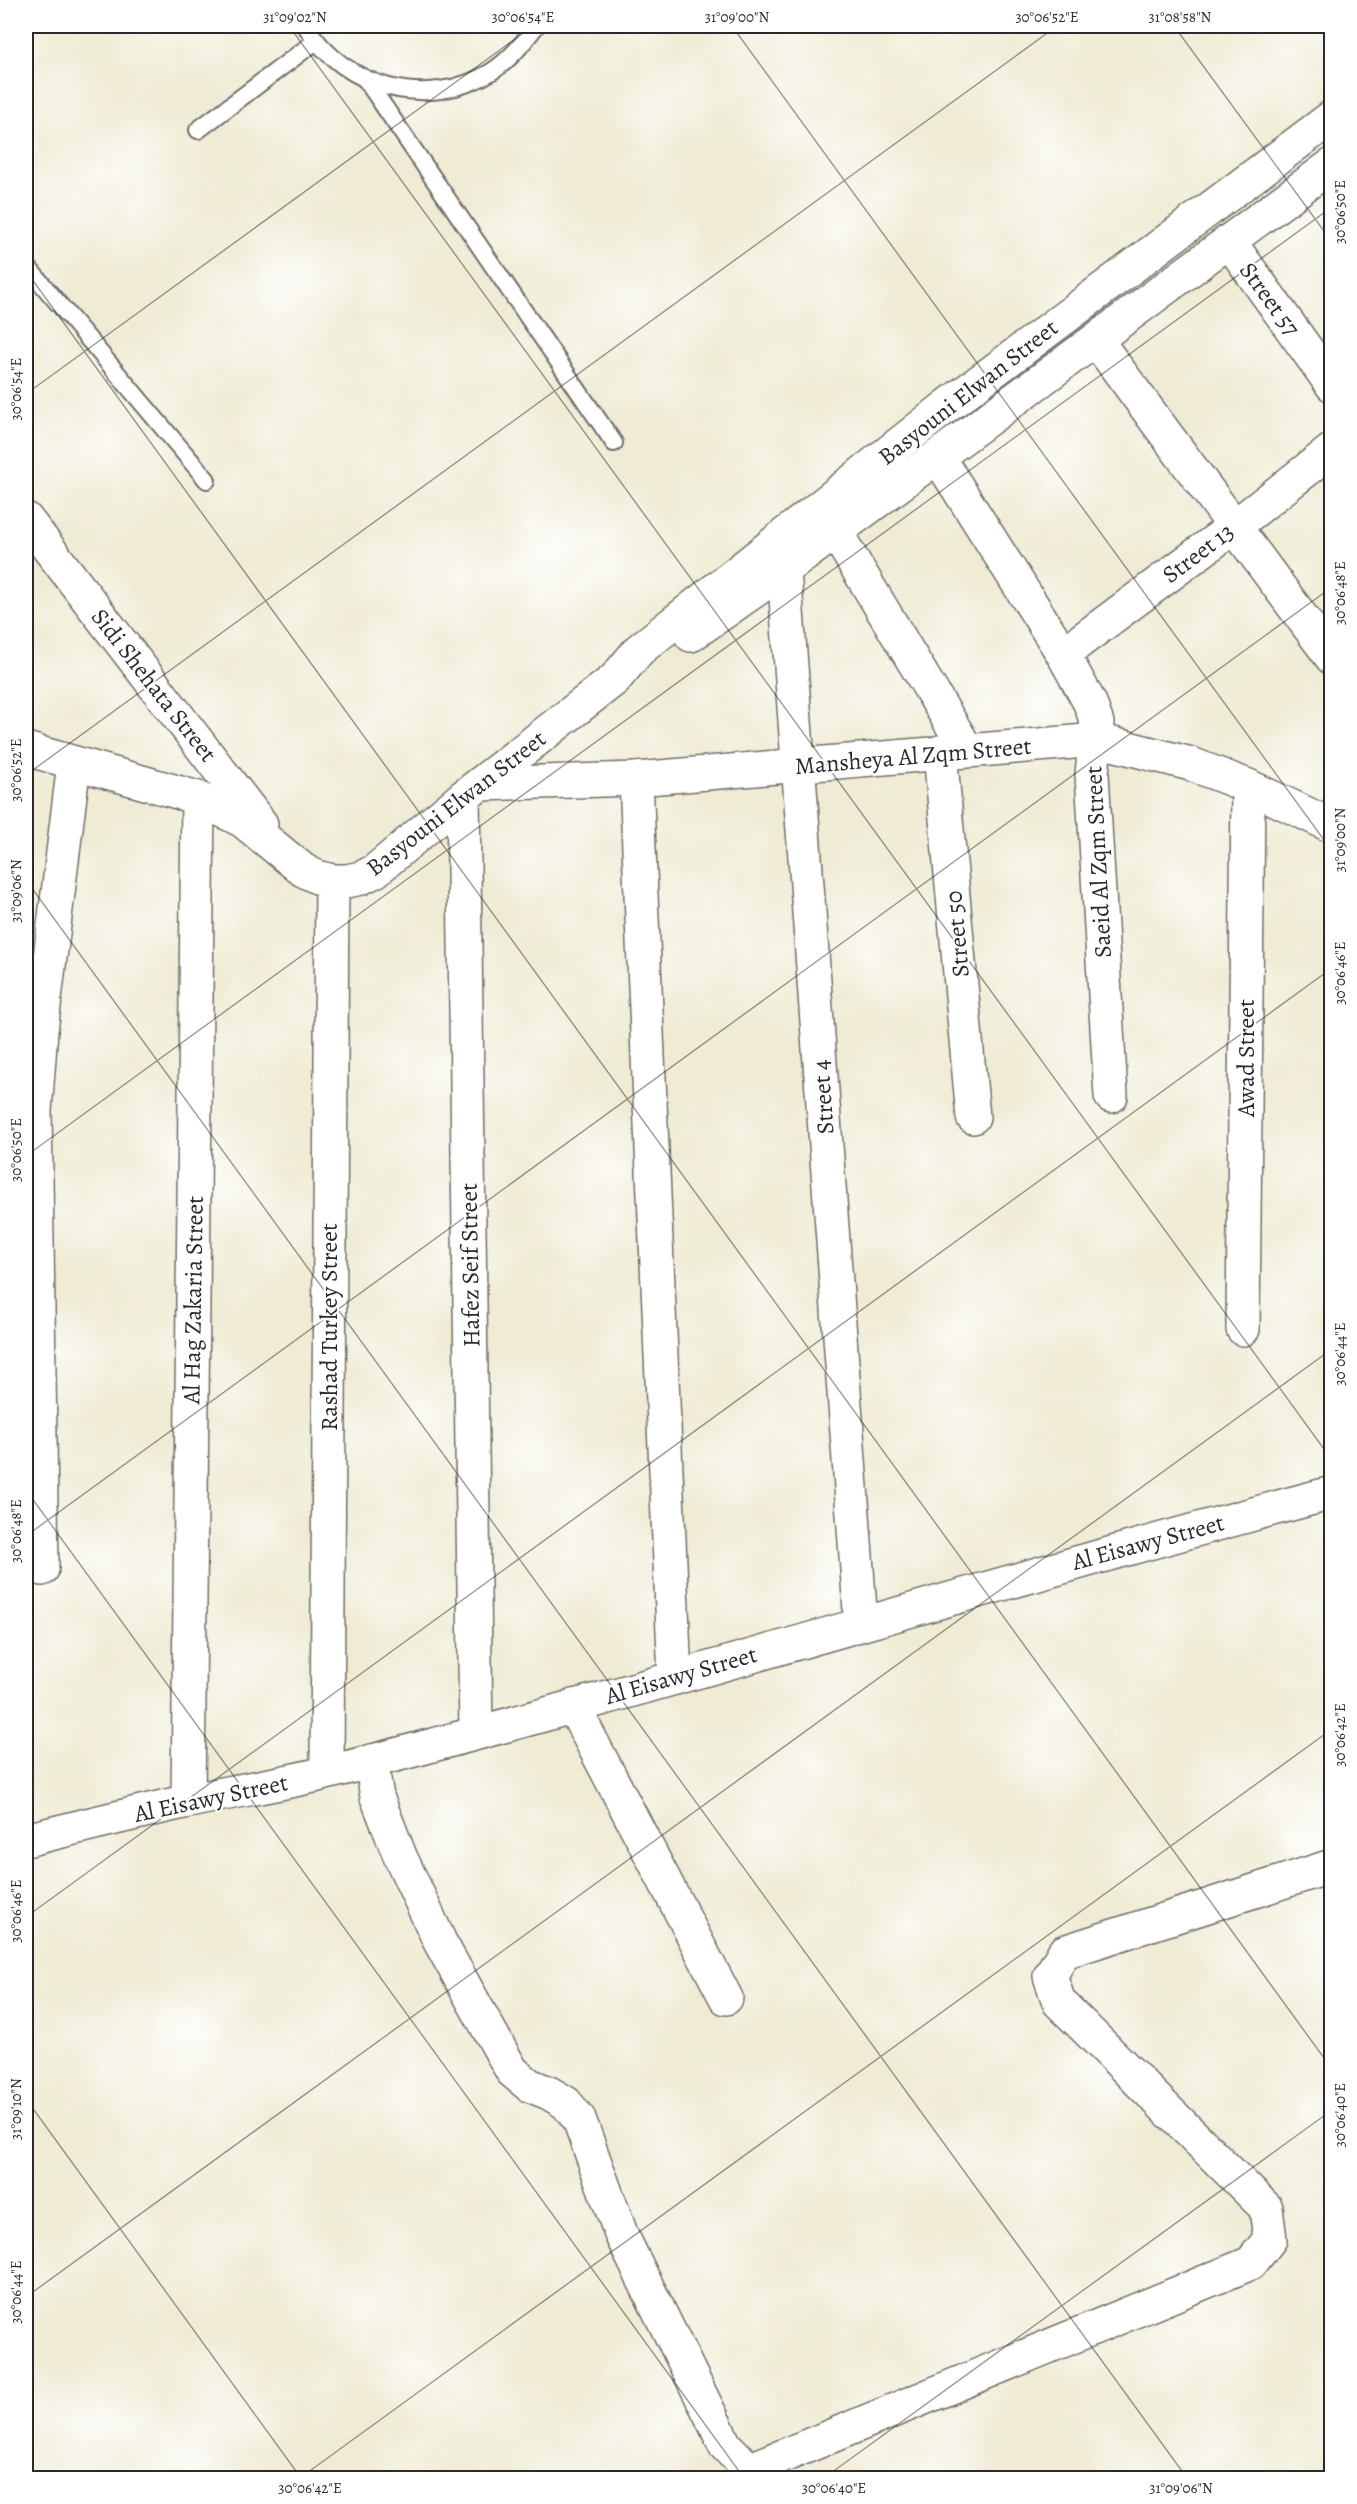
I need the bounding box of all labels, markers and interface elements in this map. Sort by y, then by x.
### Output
text: 31°09'02"N [263,7,327,27]
text: 30°06'54"E [492,7,554,27]
text: 31°09'00"N [705,7,770,27]
text: 30°06'52"E [1015,7,1079,27]
text: 31°08'58"N [1149,7,1212,27]
text: 30°06'50"E [1330,180,1350,244]
street label: Street 57 [1232,256,1308,343]
street label: Basyouni Elwan Street [872,312,1064,472]
text: 30°06'54"E [6,358,26,420]
street label: Street 13 [1156,516,1240,590]
text: 30°06'48"E [1330,561,1350,625]
street label: Sidi Shehata Street [84,602,224,768]
street label: Basyouni Elwan Street [360,723,552,883]
street label: Mansheya Al Zqm Street [793,730,1033,782]
text: 30°06'52"E [6,738,26,802]
street label: Saeid Al Zqm Street [1077,765,1119,959]
text: 31°09'00"N [1330,807,1350,872]
text: 31°09'06"N [6,859,26,923]
street label: Street 50 [937,889,977,979]
text: 30°06'46"E [1330,941,1350,1005]
street label: Awad Street [1230,999,1262,1118]
street label: Street 4 [804,1059,842,1135]
text: 30°06'50"E [6,1118,26,1182]
street label: Hafez Seif Street [453,1183,487,1347]
street label: Al Hag Zakaria Street [175,1196,211,1405]
street label: Rashad Turkey Street [313,1223,345,1431]
text: 30°06'44"E [1330,1322,1350,1386]
text: 30°06'48"E [6,1499,26,1563]
street label: Al Eisawy Street [1067,1506,1228,1578]
street label: Al Eisawy Street [601,1638,761,1712]
text: 30°06'42"E [1330,1703,1350,1767]
street label: Al Eisawy Street [130,1766,291,1830]
text: 30°06'46"E [6,1879,26,1943]
text: 31°09'10"N [6,2078,26,2140]
text: 30°06'40"E [1330,2083,1350,2147]
text: 30°06'44"E [6,2260,26,2324]
text: 30°06'42"E [278,2478,342,2498]
text: 30°06'40"E [802,2478,866,2498]
text: 31°09'06"N [1149,2478,1213,2498]

